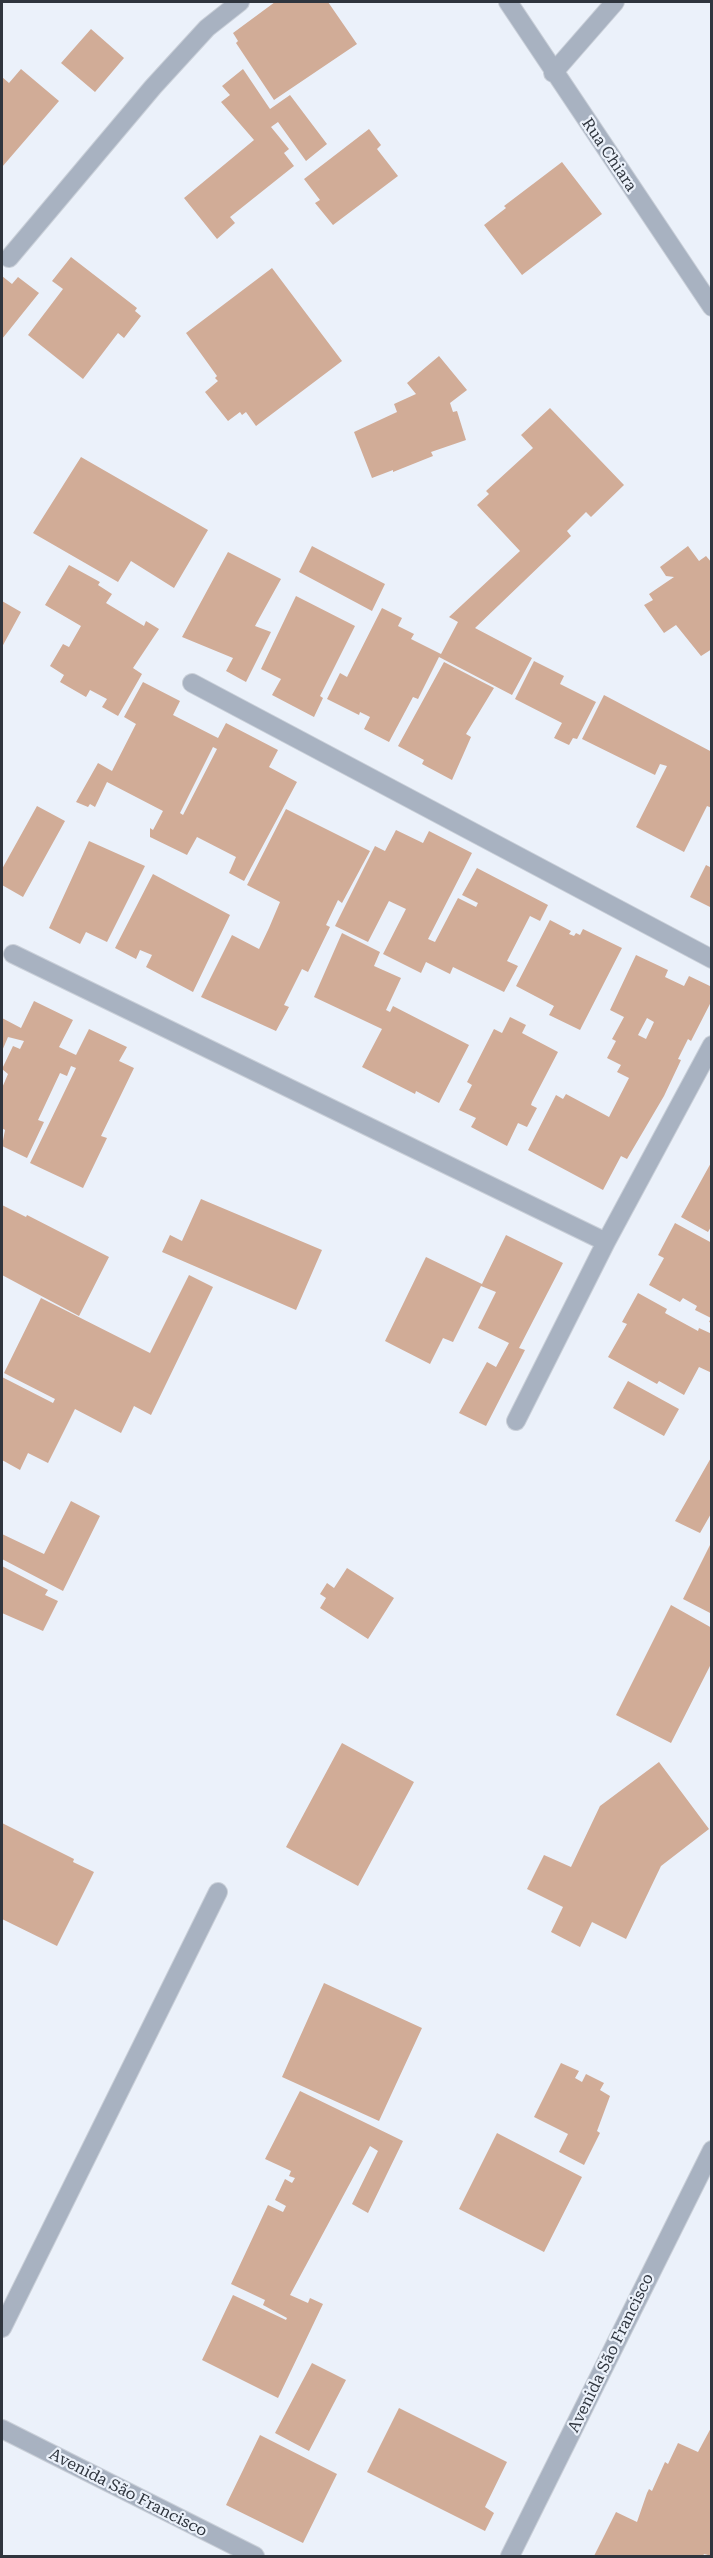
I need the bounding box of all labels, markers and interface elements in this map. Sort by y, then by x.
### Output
street label: Rua Chiara [578,115,640,195]
street label: Avenida São Francisco [564,2270,658,2436]
street label: Avenida São Francisco [46,2445,210,2541]

